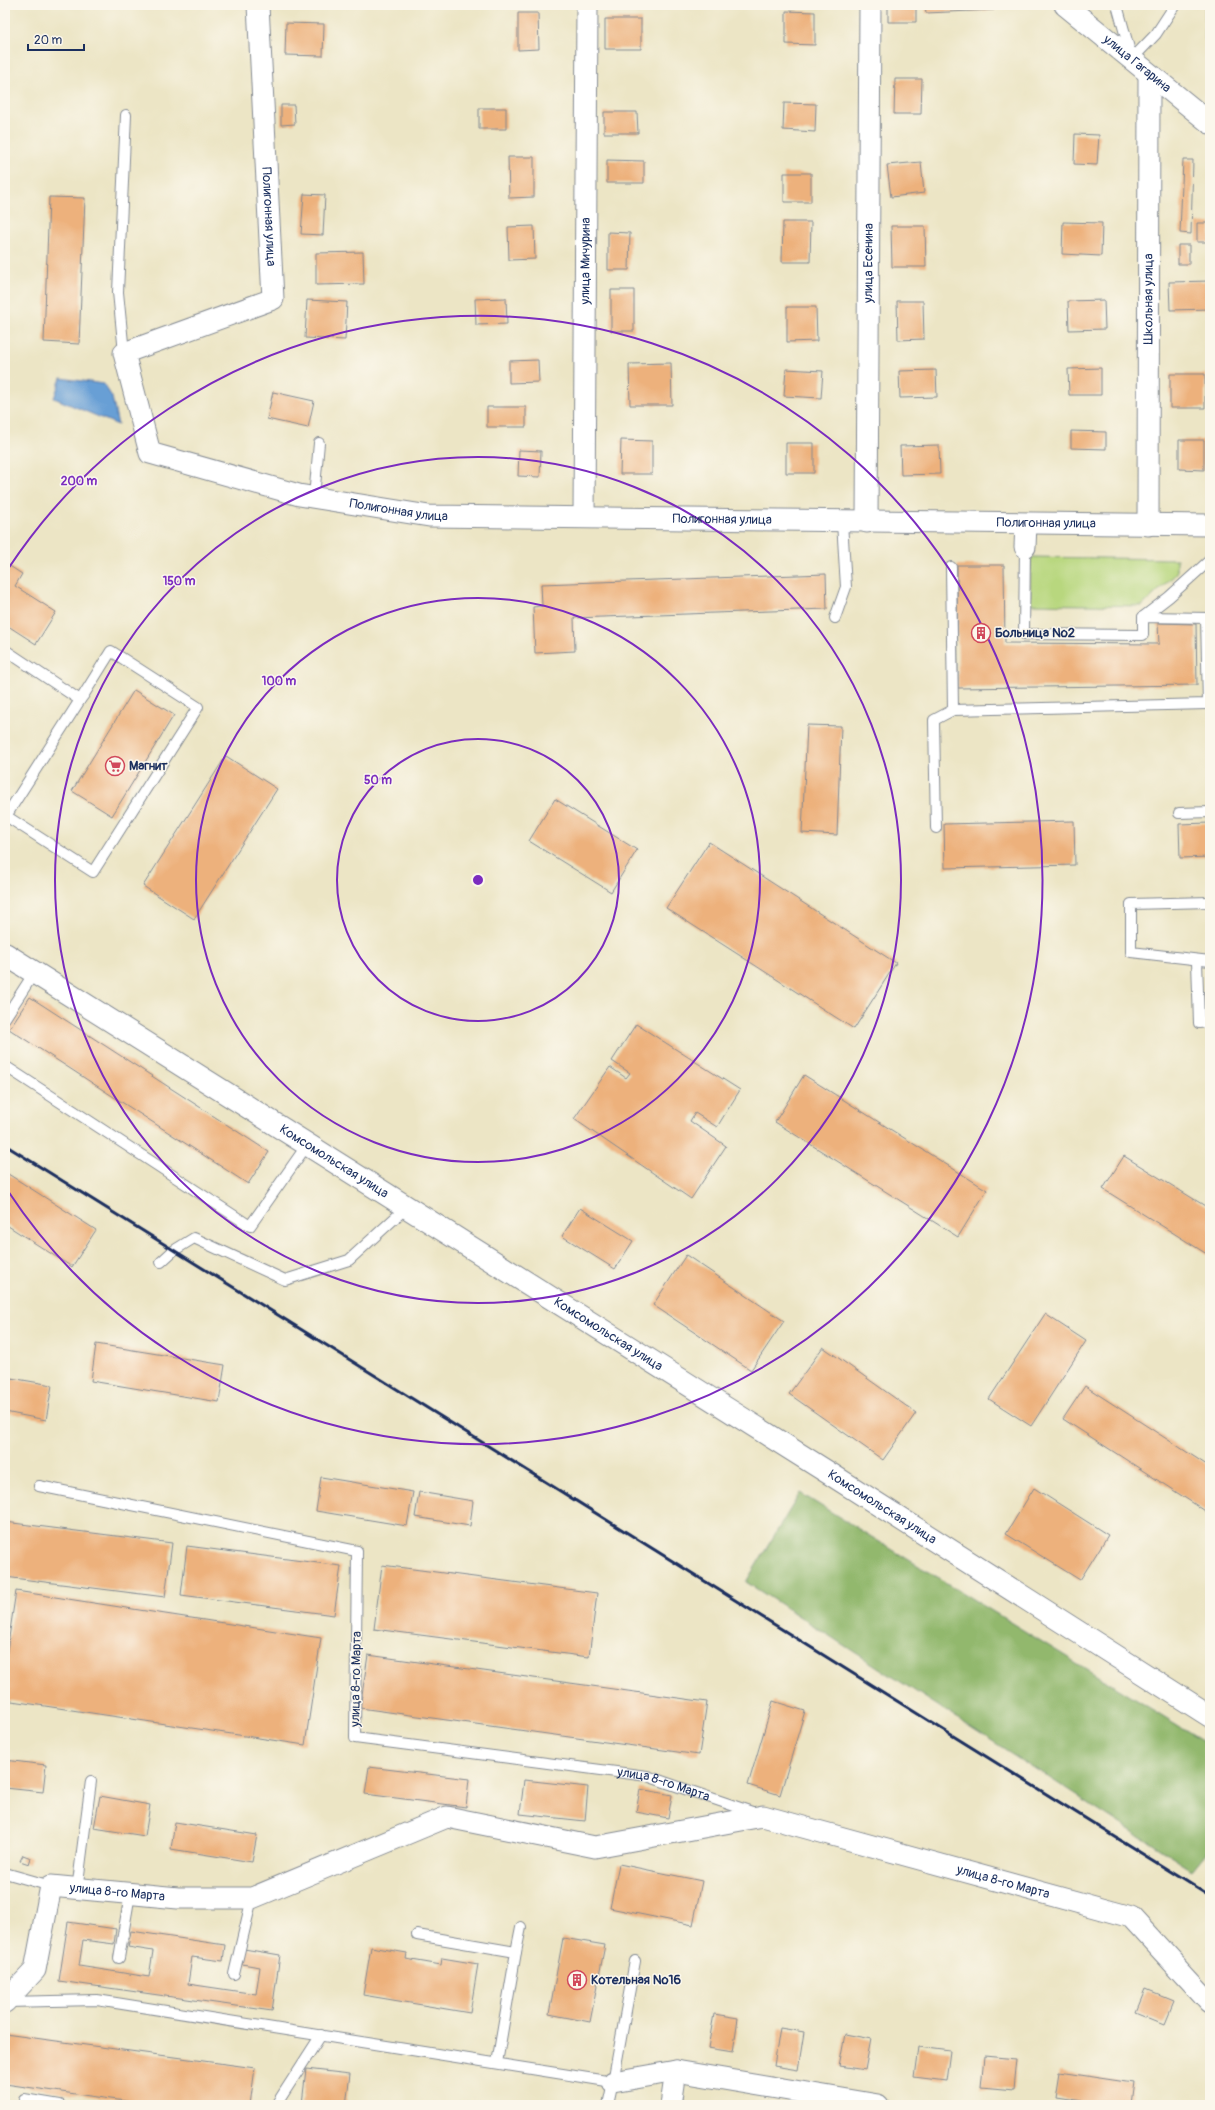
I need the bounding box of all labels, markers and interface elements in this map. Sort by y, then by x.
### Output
scale bar [28,26,84,52]
street label: улица Гагарина [1099,31,1174,96]
text: 20 m [34,33,63,48]
street label: Полигонная улица [258,167,279,267]
street label: улица Мичурина [577,217,594,306]
street label: улица Есенина [860,223,877,304]
street label: Школьная улица [1140,253,1157,345]
text: 200 m [61,474,98,489]
street label: Полигонная улица [348,495,448,524]
street label: Полигонная улица [673,511,772,528]
street label: Полигонная улица [997,515,1096,532]
text: 150 m [163,574,196,589]
building icon: Больница №2 [970,622,992,644]
place label: Больница №2 [995,625,1075,641]
text: 100 m [262,674,297,689]
supermarket icon: Магнит [104,755,126,777]
place label: Магнит [129,758,168,774]
text: 50 m [364,773,392,788]
centre of rings [471,873,485,887]
street label: Комсомольская улица [277,1121,392,1202]
street label: Комсомольская улица [551,1294,666,1374]
street label: Комсомольская улица [825,1466,940,1548]
street label: улица 8-го Марта [347,1631,365,1728]
street label: улица 8-го Марта [615,1764,712,1805]
street label: улица 8-го Марта [954,1861,1051,1902]
street label: улица 8-го Марта [68,1880,166,1905]
building icon: Котельная №16 [566,1969,588,1991]
place label: Котельная №16 [591,1972,682,1988]

